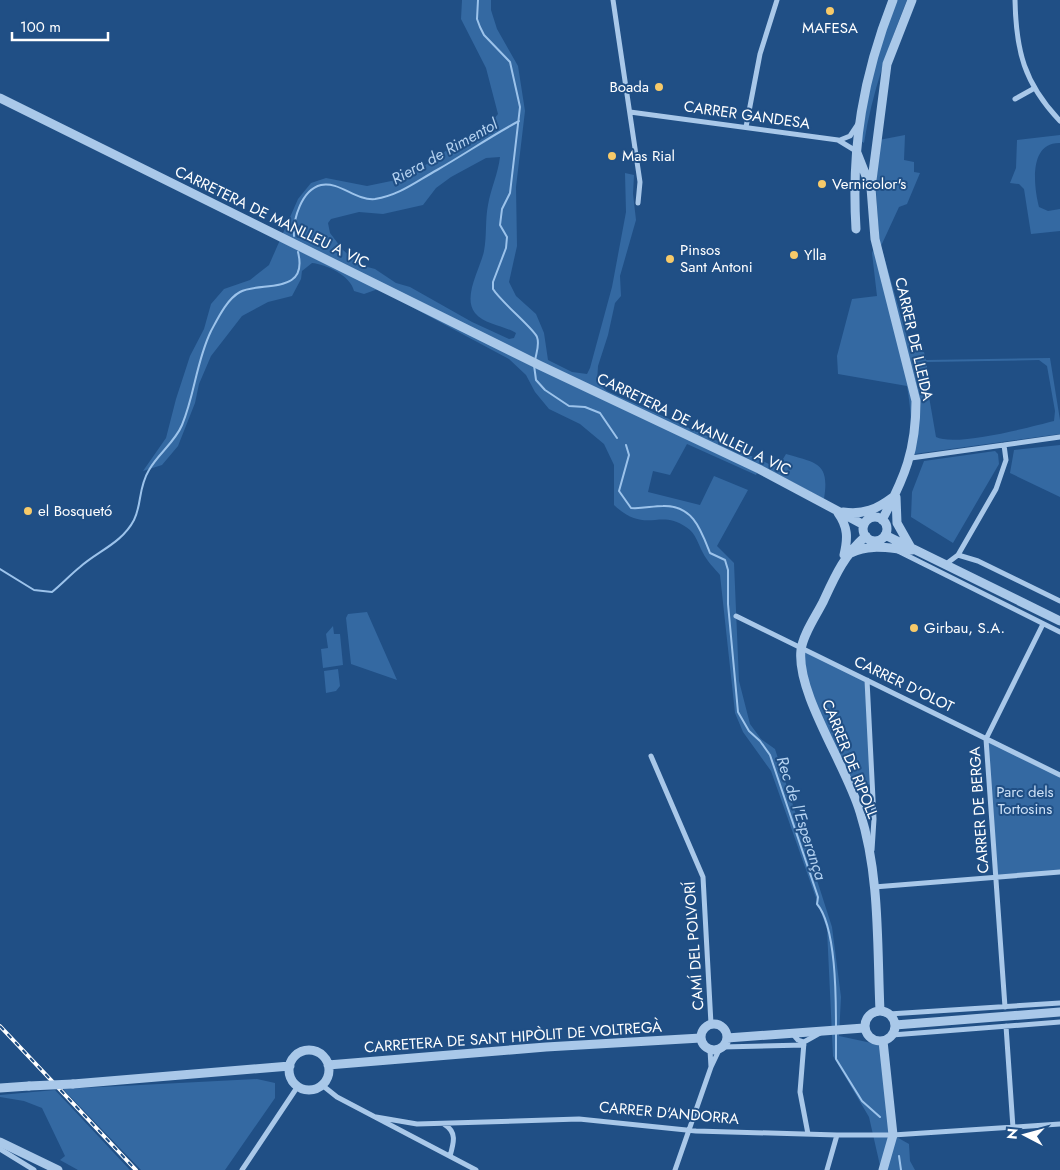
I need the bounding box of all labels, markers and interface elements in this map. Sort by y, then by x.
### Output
marker: MAFESA [824,5,836,17]
scale bar [12,10,109,42]
text: 100 m [20,16,61,38]
place label: MAFESA [802,17,858,39]
place label: Boada [609,76,649,98]
marker: Boada [653,81,665,93]
street label: CARRER GANDESA [683,95,812,135]
water label: Riera de Rimentol [387,112,503,190]
place label: Mas Rial [622,145,675,167]
marker: Mas Rial [606,150,618,162]
street label: CARRETERA DE MANLLEU A VIC [171,160,373,274]
place label: Vernicolor's [832,173,906,195]
marker: Vernicolor's [816,178,828,190]
place label: Pinsos Sant Antoni [680,239,753,278]
place label: Ylla [804,244,827,266]
marker: Ylla [788,249,800,261]
marker: Pinsos Sant Antoni [664,253,676,265]
street label: CARRER DE LLEIDA [889,275,939,403]
street label: CARRETERA DE MANLLEU A VIC [593,367,795,481]
place label: el Bosquetó [38,500,112,522]
marker: el Bosquetó [22,505,34,517]
place label: Girbau, S.A. [924,617,1005,639]
marker: Girbau, S.A. [908,622,920,634]
street label: CARRER D'OLOT [850,650,958,718]
street label: CARRER DE RIPOLL [816,696,884,822]
street label: CARRER DE BERGA [964,746,994,874]
water label: Rec de l'Esperança [771,753,832,883]
park label: Parc dels Tortosins [996,781,1054,820]
street label: CAMÍ DEL POLVORÍ [679,881,709,1011]
street label: CARRETERA DE SANT HIPÒLIT DE VOLTREGÀ [363,1016,663,1058]
street label: CARRER D'ANDORRA [598,1096,740,1130]
north arrow [1000,1110,1050,1160]
text: N [1002,1127,1023,1140]

